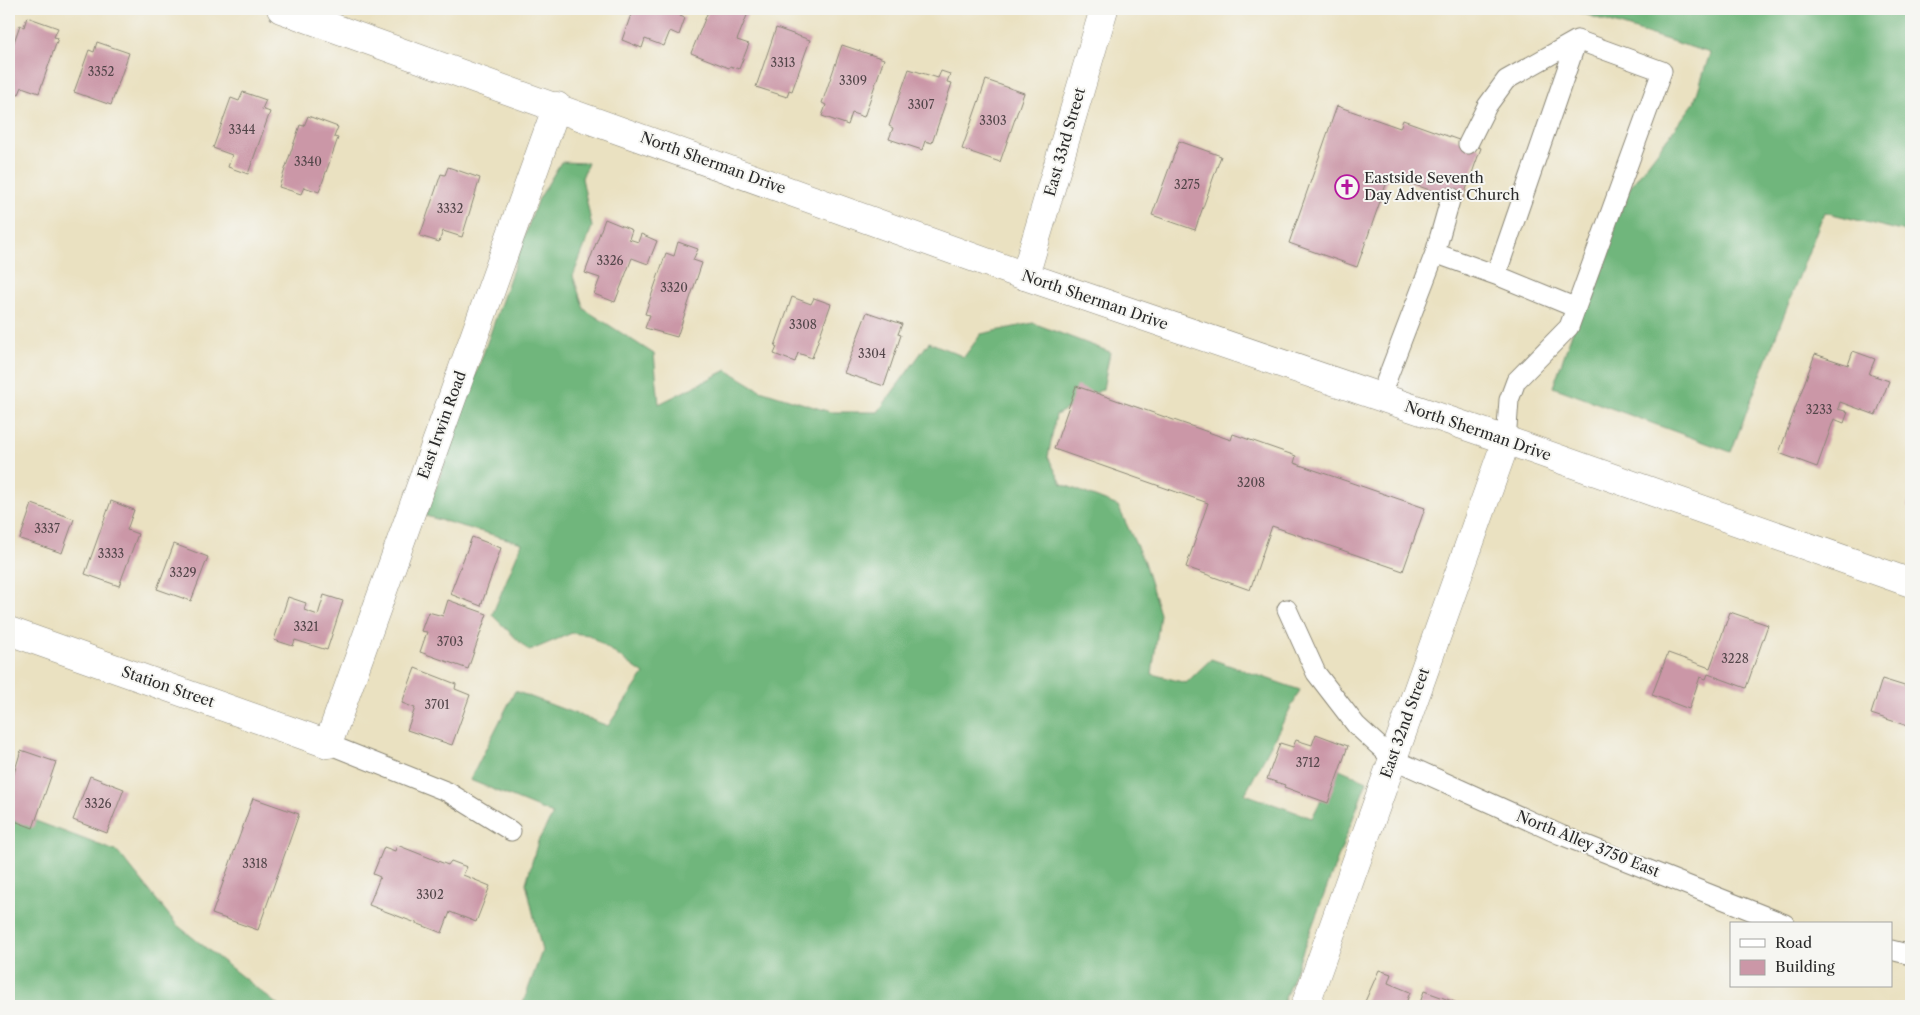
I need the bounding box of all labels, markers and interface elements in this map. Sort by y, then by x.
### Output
house number: 3313 [771,55,795,70]
house number: 3352 [88,64,114,79]
house number: 3309 [839,73,867,88]
street label: East 33rd Street [1040,85,1089,198]
house number: 3307 [908,97,934,112]
house number: 3303 [979,113,1007,128]
house number: 3344 [228,122,256,137]
street label: North Sherman Drive [638,127,789,198]
house number: 3340 [294,154,322,169]
place label: Eastside Seventh Day Adventist Church [1364,168,1520,204]
church icon: Eastside Seventh Day Adventist Church [1334,174,1360,200]
house number: 3275 [1174,177,1200,192]
house number: 3332 [437,201,463,216]
house number: 3326 [596,253,624,268]
street label: North Sherman Drive [1019,266,1171,334]
house number: 3320 [660,280,688,295]
house number: 3308 [789,317,817,332]
house number: 3304 [858,346,886,361]
street label: East Irwin Road [413,368,470,481]
street label: North Sherman Drive [1402,397,1554,465]
house number: 3233 [1806,402,1832,417]
house number: 3208 [1237,475,1265,490]
house number: 3337 [34,521,60,536]
house number: 3333 [98,546,124,561]
house number: 3329 [169,565,197,580]
house number: 3321 [293,619,319,634]
house number: 3703 [437,634,463,649]
house number: 3228 [1721,651,1749,666]
street label: Station Street [119,662,218,712]
street label: East 32nd Street [1376,664,1434,781]
house number: 3701 [424,697,450,712]
house number: 3712 [1296,755,1320,770]
house number: 3326 [84,796,112,811]
street label: North Alley 3750 East [1514,806,1663,881]
house number: 3318 [242,856,268,871]
house number: 3302 [416,887,444,902]
legend [1730,922,1892,988]
text: Road [1775,933,1812,952]
text: Building [1775,957,1835,976]

